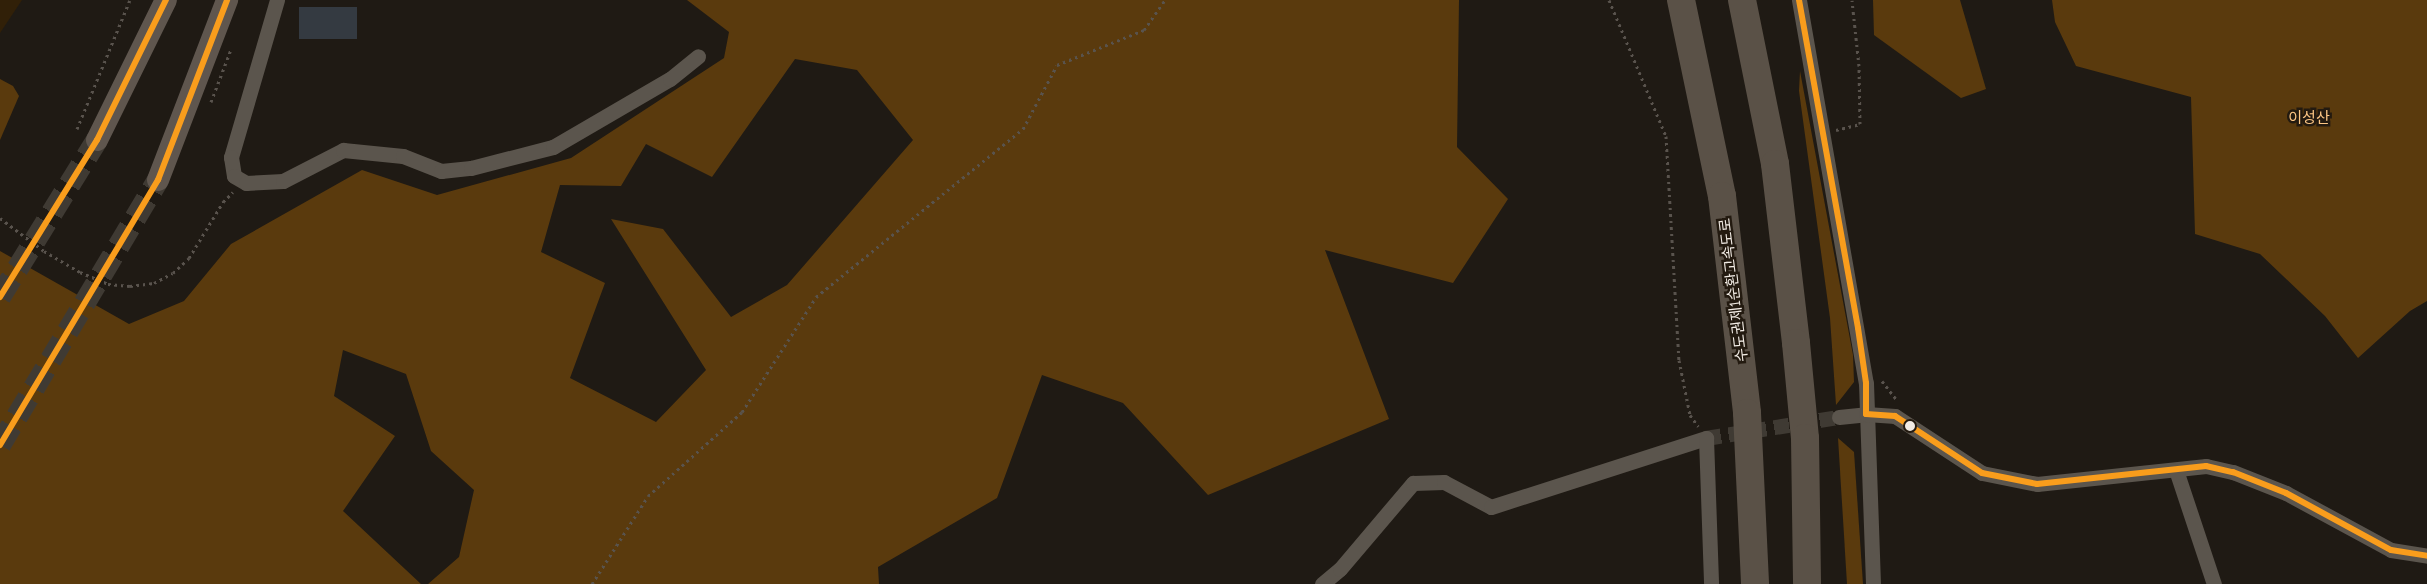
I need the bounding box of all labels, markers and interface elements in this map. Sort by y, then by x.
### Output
park label: 이성산 [2288,109,2330,127]
street label: 수도권제1순환고속도로 [1715,217,1751,363]
unlabelled marker [1905,421,1915,431]

